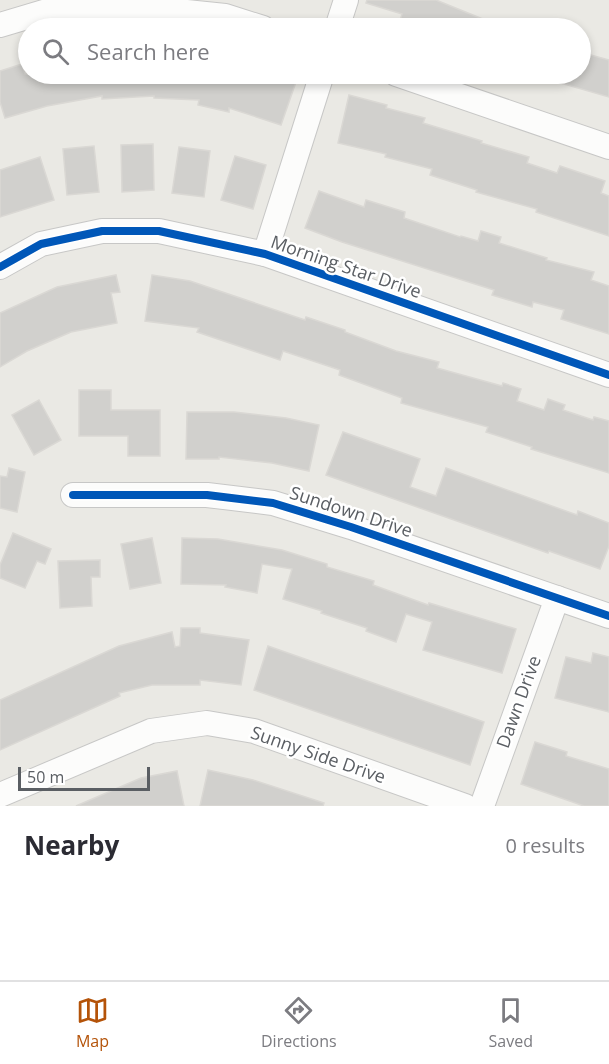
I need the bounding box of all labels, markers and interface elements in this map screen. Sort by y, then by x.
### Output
search box [18,18,591,84]
icon: search [39,35,72,68]
text: Search here [87,36,210,66]
street label: Morning Star Drive [268,229,425,303]
street label: Sundown Drive [287,480,416,542]
street label: Dawn Drive [490,652,546,751]
street label: Sunny Side Drive [248,720,389,788]
scale bar [18,764,150,792]
text: 50 m [27,766,64,788]
text: Nearby [24,827,119,863]
text: 0 results [505,832,585,859]
tab: Map [76,994,109,1052]
tab: Directions [261,994,337,1052]
tab: Saved [489,994,533,1052]

